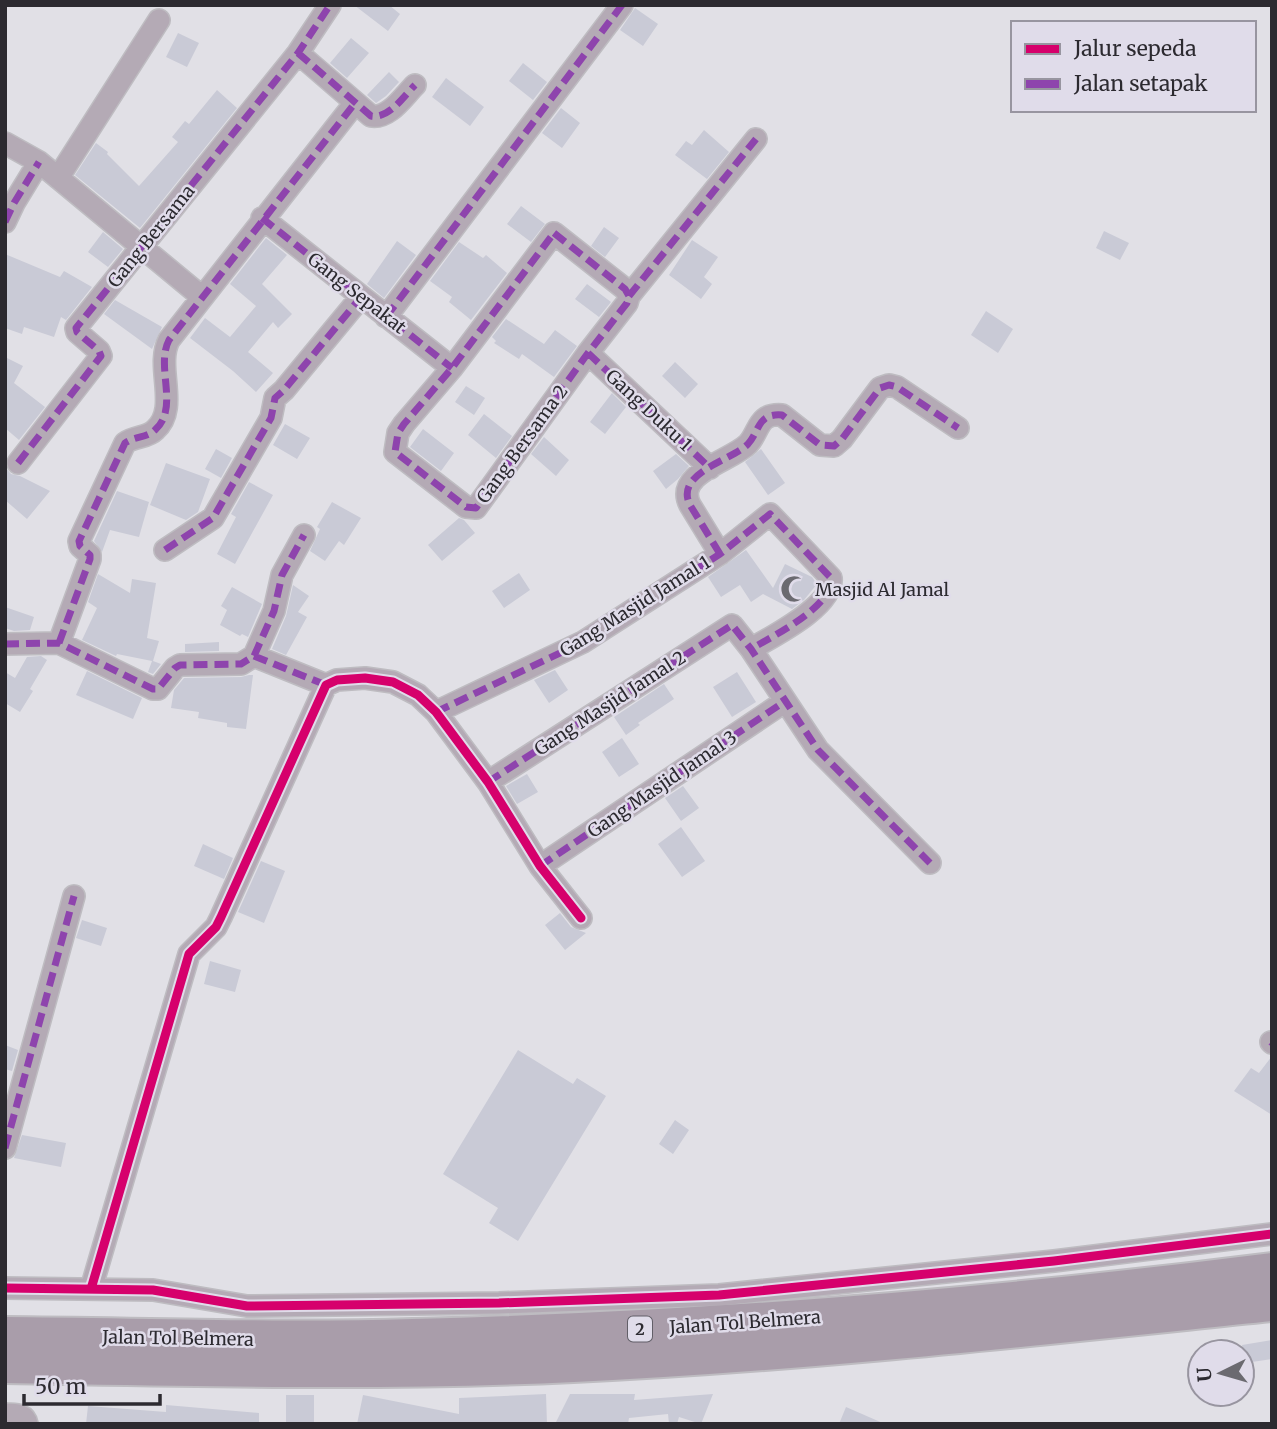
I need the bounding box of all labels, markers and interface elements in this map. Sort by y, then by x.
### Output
legend [1011,21,1256,112]
text: Jalur sepeda [1073,35,1196,62]
text: Jalan setapak [1073,70,1208,97]
street label: Gang Bersama [103,180,200,292]
street label: Gang Sepakat [303,247,411,339]
street label: Gang Duku 1 [601,364,697,456]
street label: Gang Bersama 2 [471,380,573,508]
street label: Gang Masjid Jamal 1 [555,550,715,662]
mosque icon: Masjid Al Jamal [779,574,809,604]
place label: Masjid Al Jamal [815,578,950,601]
street label: Gang Masjid Jamal 2 [530,645,690,761]
street label: Gang Masjid Jamal 3 [583,725,741,843]
street label: Jalan Tol Belmera [668,1305,822,1339]
road number: 2 [628,1316,652,1342]
street label: Jalan Tol Belmera [101,1325,254,1351]
north arrow [1186,1338,1256,1408]
scale bar [24,1362,161,1406]
text: U [1191,1366,1217,1383]
text: 50 m [35,1373,86,1400]

